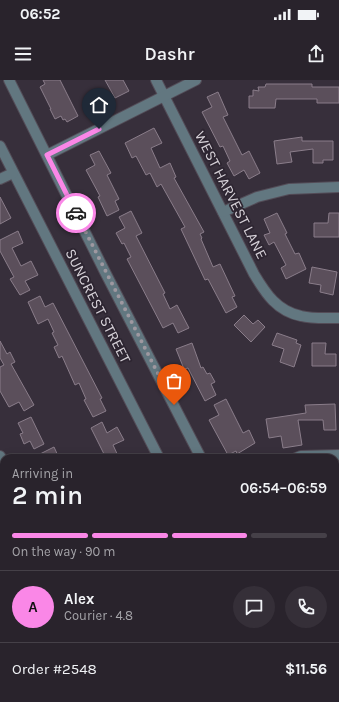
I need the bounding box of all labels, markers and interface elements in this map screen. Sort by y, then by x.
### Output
text: 06:52 [20,5,60,23]
icon: menu [12,43,34,65]
text: Dashr [144,43,195,65]
icon: share [305,43,327,65]
pin [82,88,116,129]
icon: home [88,94,110,116]
street label: WEST HARVEST LANE [191,128,271,262]
courier [56,193,96,233]
icon: car [65,202,87,224]
street label: SUNCREST STREET [61,246,135,367]
pin [157,364,191,405]
icon: bag [163,370,185,392]
text: Arriving in [12,466,73,481]
text: 06:54–06:59 [240,479,327,497]
text: 2 min [12,480,83,511]
text: On the way · 90 m [12,544,115,559]
button: chat [233,586,275,628]
button: phone [285,586,327,628]
text: Alex [64,590,94,608]
text: A [28,598,38,616]
text: Courier · 4.8 [64,608,133,623]
text: Order #2548 [12,660,97,678]
text: $11.56 [285,660,327,678]

